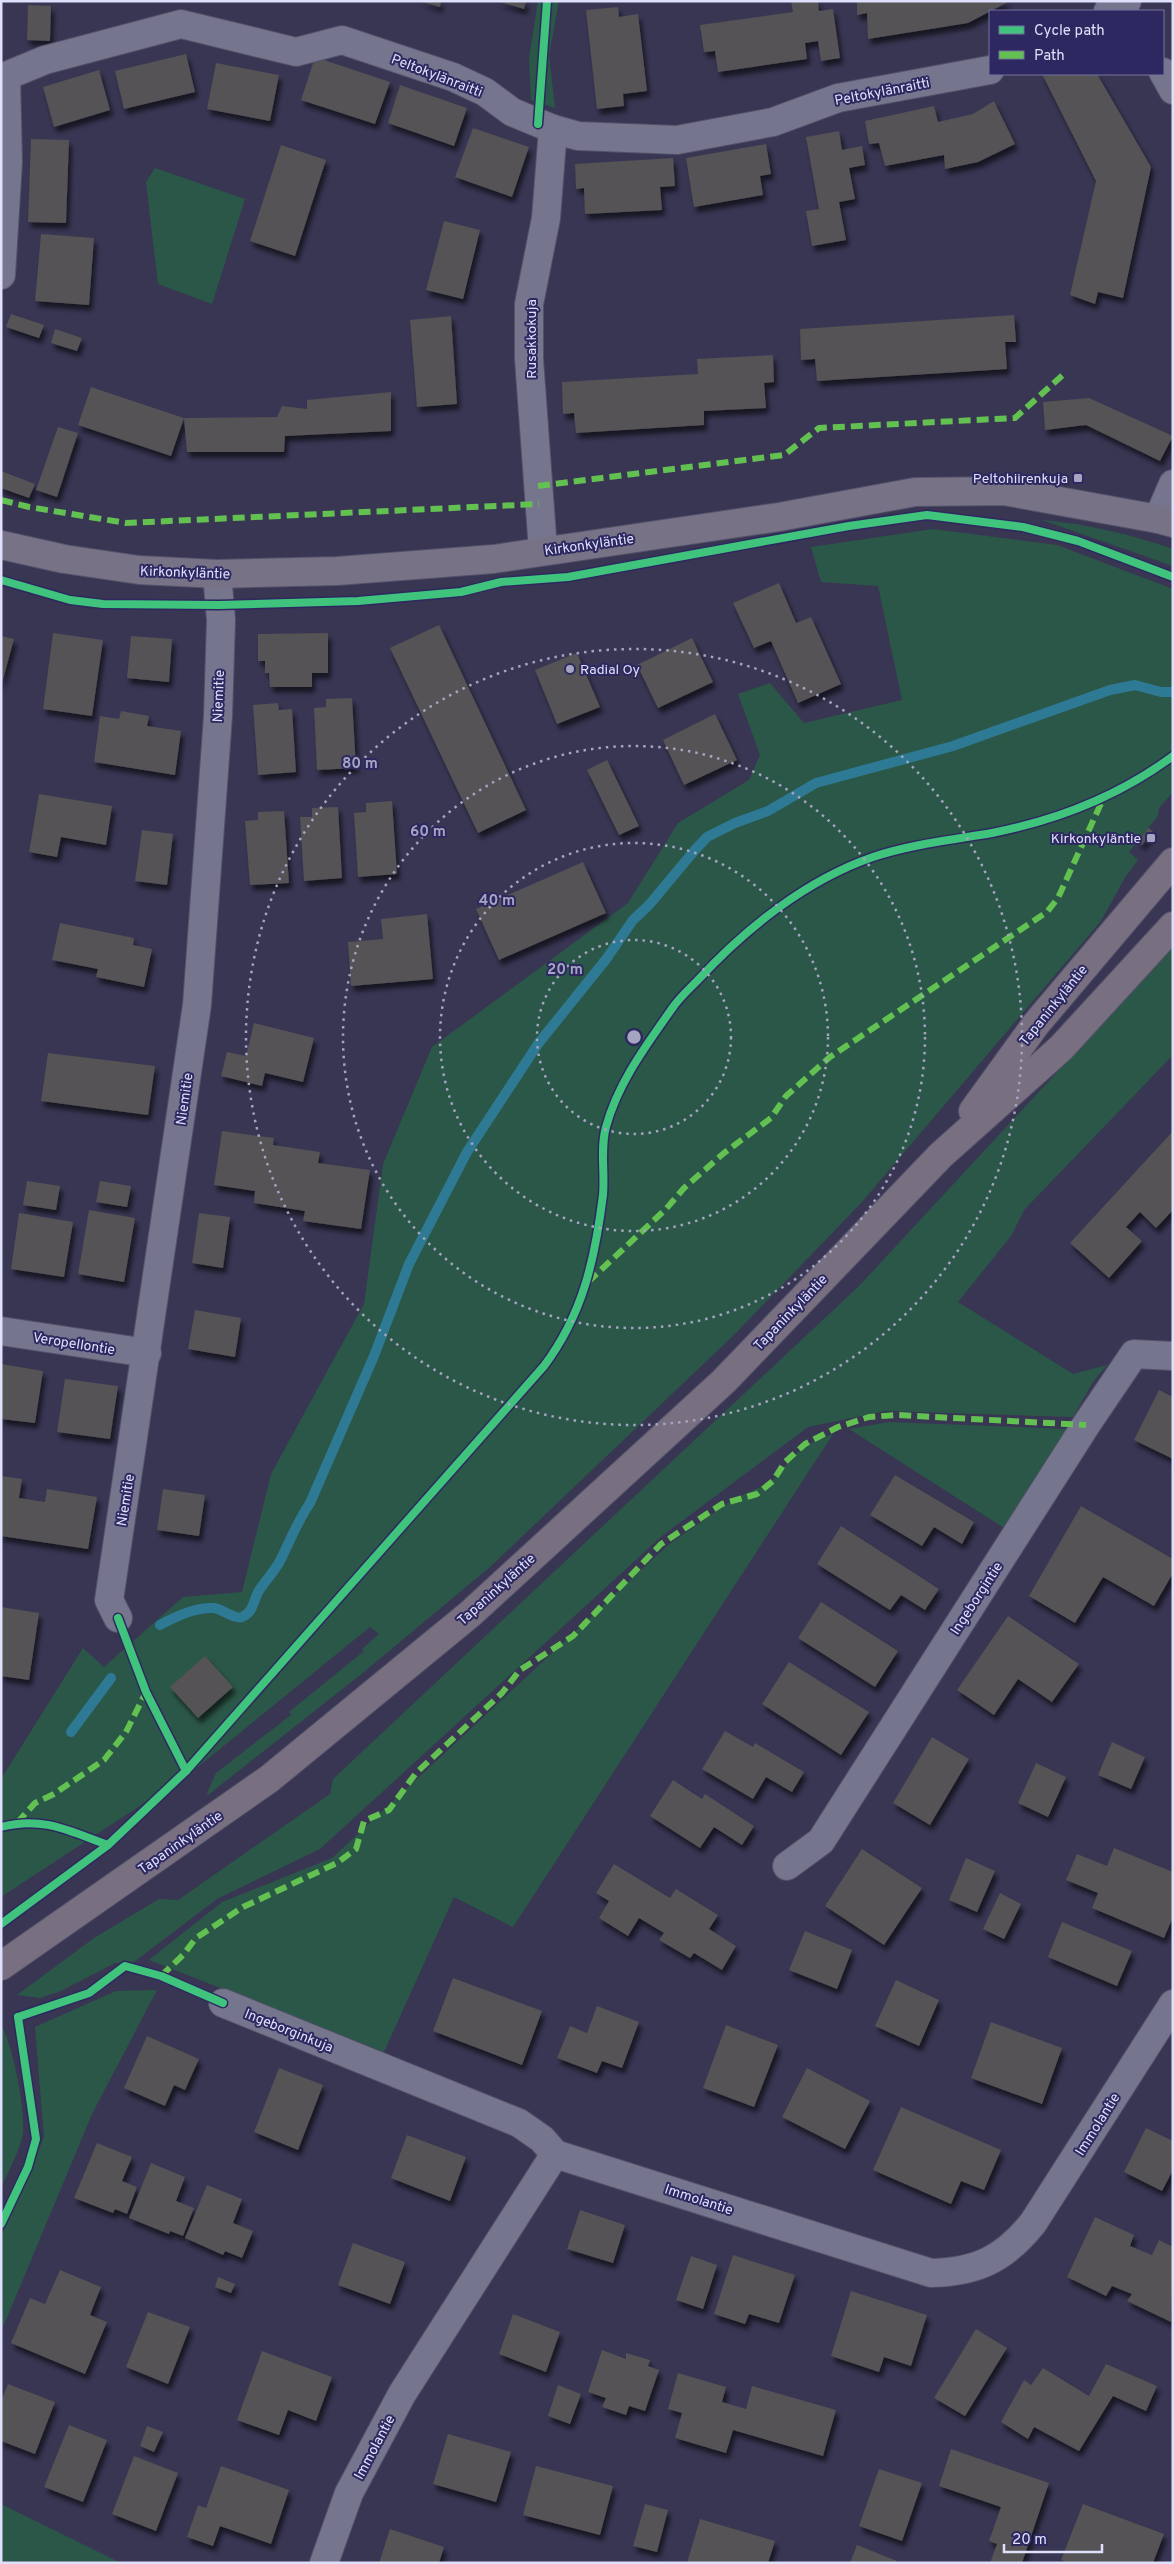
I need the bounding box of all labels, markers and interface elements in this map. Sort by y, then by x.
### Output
legend [989,10,1164,75]
text: Cycle path [1034,22,1105,41]
text: Path [1034,47,1065,66]
street label: Peltokylänraitti [388,51,485,102]
street label: Peltokylänraitti [833,75,931,110]
street label: Rusakkokuja [524,299,541,379]
place label: Peltohiirenkuja [973,471,1068,488]
marker: Peltohiirenkuja [1072,472,1084,484]
street label: Kirkonkyläntie [543,531,635,560]
street label: Kirkonkyläntie [140,563,230,584]
place label: Radial Oy [580,662,640,679]
marker: Radial Oy [564,663,576,675]
street label: Niemitie [210,669,229,723]
text: 80 m [342,755,378,774]
text: 60 m [410,823,446,842]
place label: Kirkonkyläntie [1051,831,1141,848]
marker: Kirkonkyläntie [1145,832,1157,844]
text: 40 m [479,892,515,911]
text: 20 m [547,961,583,980]
street label: Tapaninkyläntie [1016,962,1092,1050]
centre of rings [625,1028,643,1046]
street label: Niemitie [173,1072,198,1126]
street label: Tapaninkyläntie [751,1271,832,1355]
street label: Veropellontie [32,1330,116,1359]
street label: Niemitie [114,1473,139,1528]
street label: Tapaninkyläntie [454,1551,540,1630]
street label: Ingeborgintie [947,1559,1007,1638]
street label: Tapaninkyläntie [135,1808,226,1879]
street label: Ingeborginkuja [242,2006,335,2057]
street label: Immolantie [1072,2090,1124,2159]
street label: Immolantie [662,2181,735,2219]
street label: Immolantie [351,2412,399,2483]
scale bar [1004,2522,1102,2554]
text: 20 m [1012,2531,1047,2550]

